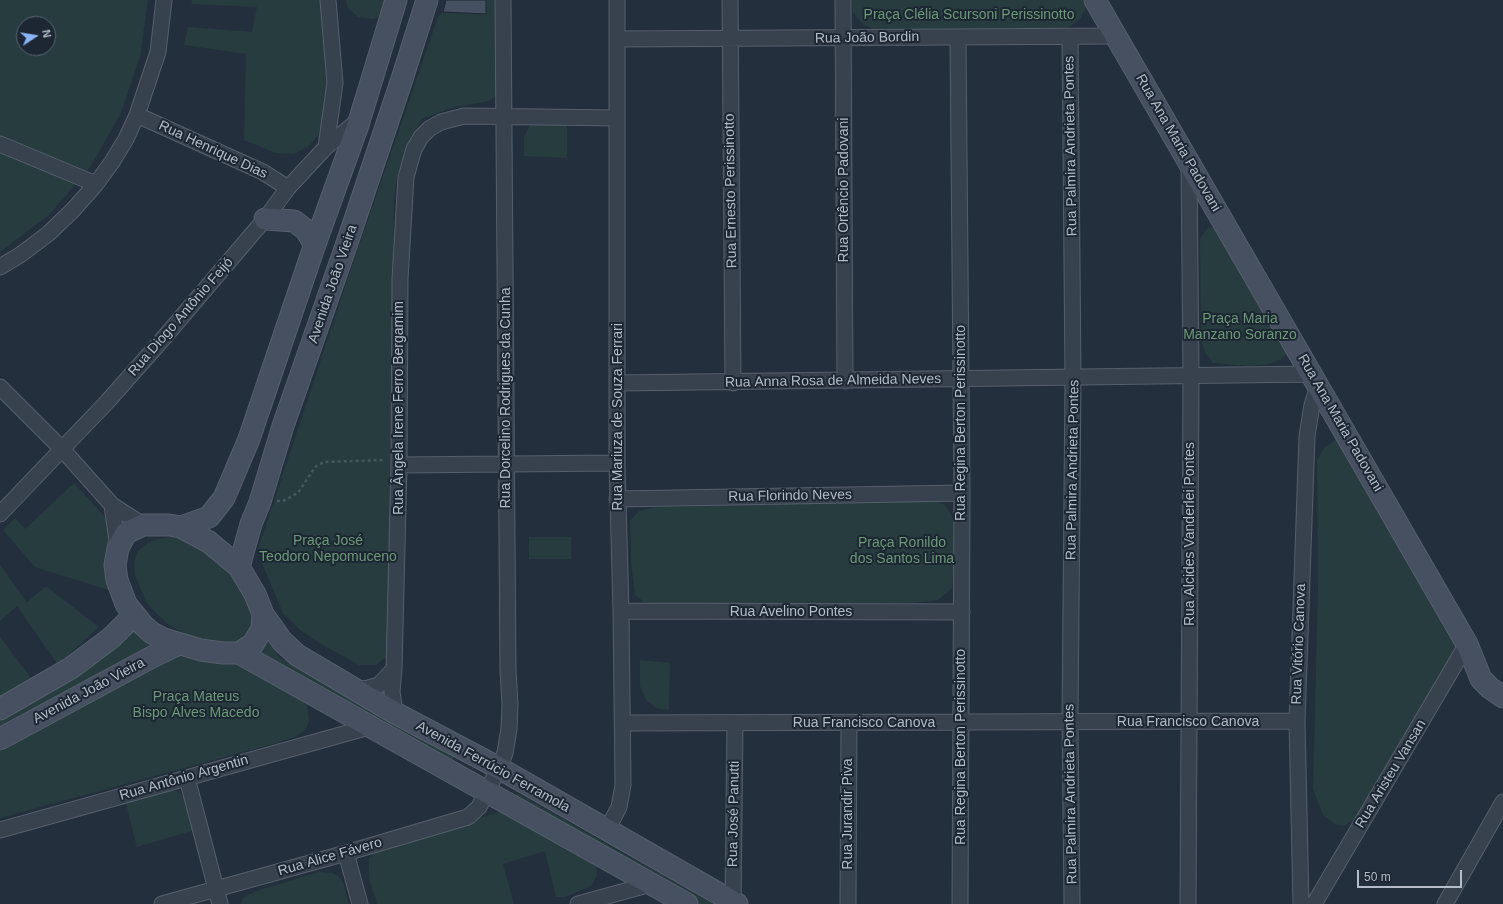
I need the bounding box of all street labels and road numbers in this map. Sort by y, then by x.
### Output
street label: Rua João Bordin [815,29,919,47]
street label: Rua Palmira Andrieta Pontes [1061,56,1081,236]
street label: Rua Ana Maria Padovani [1132,71,1224,215]
street label: Rua Ernesto Perissinotto [721,113,741,269]
street label: Rua Henrique Dias [156,117,270,183]
street label: Rua Ortêncio Padovani [836,118,852,262]
street label: Avenida João Vieira [305,223,361,345]
street label: Rua Diogo Antônio Feijó [125,254,237,380]
street label: Rua Dorcelino Rodrigues da Cunha [498,287,514,509]
street label: Rua Ângela Irene Ferro Bergamim [391,301,407,515]
street label: Rua Mariuza de Souza Ferrari [610,323,626,511]
street label: Rua Regina Berton Perissinotto [953,325,969,521]
street label: Rua Ana Maria Padovani [1294,351,1386,495]
street label: Rua Anna Rosa de Almeida Neves [725,371,941,391]
street label: Rua Palmira Andrieta Pontes [1063,380,1083,560]
street label: Rua Alcides Vanderlei Pontes [1182,442,1198,626]
street label: Rua Florindo Neves [728,487,852,505]
street label: Rua Vitório Canova [1288,583,1310,705]
street label: Rua Avelino Pontes [730,604,852,620]
street label: Rua Regina Berton Perissinotto [953,649,969,845]
street label: Avenida João Vieira [30,654,148,728]
street label: Rua Palmira Andrieta Pontes [1061,704,1081,884]
street label: Rua Francisco Canova [1117,714,1259,730]
street label: Rua Francisco Canova [793,715,935,731]
street label: Rua Aristeu Vansan [1352,717,1430,831]
street label: Avenida Ferrúcio Ferramola [413,718,573,816]
street label: Rua Antônio Argentin [118,752,250,804]
street label: Rua Jurandir Piva [840,758,856,870]
street label: Rua José Panutti [725,761,743,867]
street label: Rua Alice Fávero [276,834,384,880]

